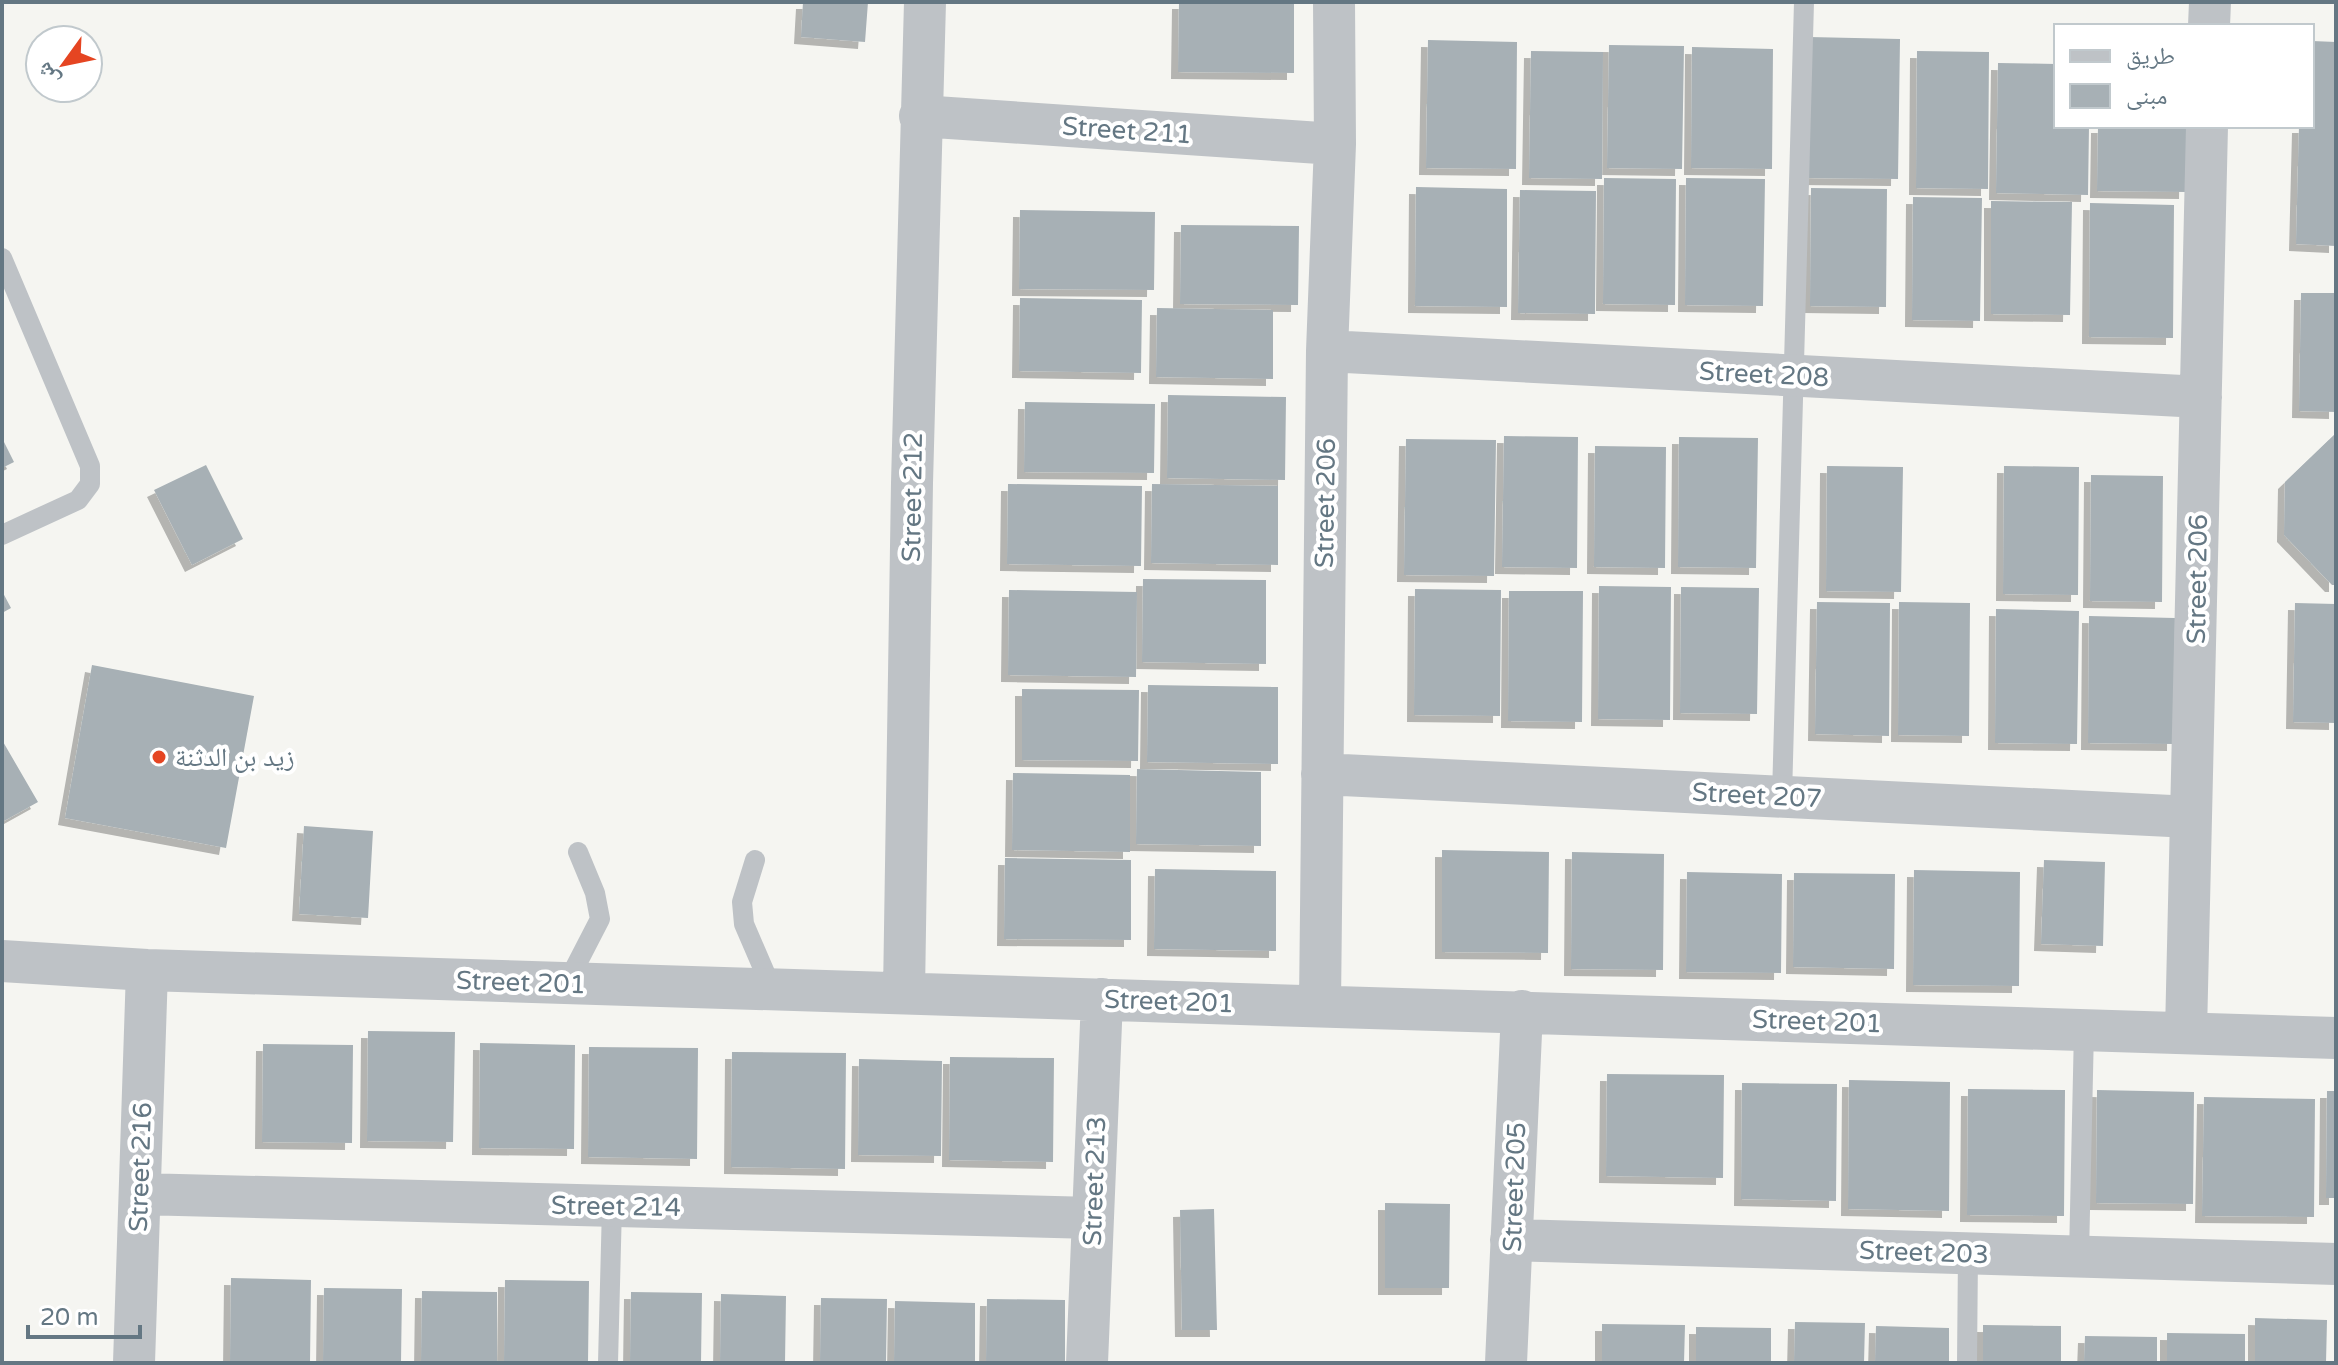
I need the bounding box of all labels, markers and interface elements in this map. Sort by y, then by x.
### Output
north arrow [24,24,104,104]
legend [2054,24,2314,128]
text: طريق [2126,42,2175,71]
text: ش [31,57,65,91]
text: مبنى [2126,82,2167,111]
street label: Street 211 [1061,111,1193,150]
street label: Street 208 [1698,356,1830,393]
street label: Street 212 [896,432,929,562]
street label: Street 206 [1309,438,1342,568]
street label: Street 206 [2181,514,2214,644]
place label: زيد بن الدثنة [175,742,294,773]
marker: زيد بن الدثنة [150,748,168,766]
street label: Street 207 [1691,777,1823,814]
street label: Street 201 [455,965,587,1000]
street label: Street 201 [1103,984,1235,1019]
street label: Street 201 [1751,1004,1883,1039]
street label: Street 216 [123,1101,158,1233]
street label: Street 213 [1077,1115,1112,1247]
street label: Street 205 [1497,1121,1532,1253]
street label: Street 214 [551,1190,681,1223]
street label: Street 203 [1858,1235,1990,1270]
scale bar [28,1289,140,1339]
text: 20 m [40,1303,98,1332]

